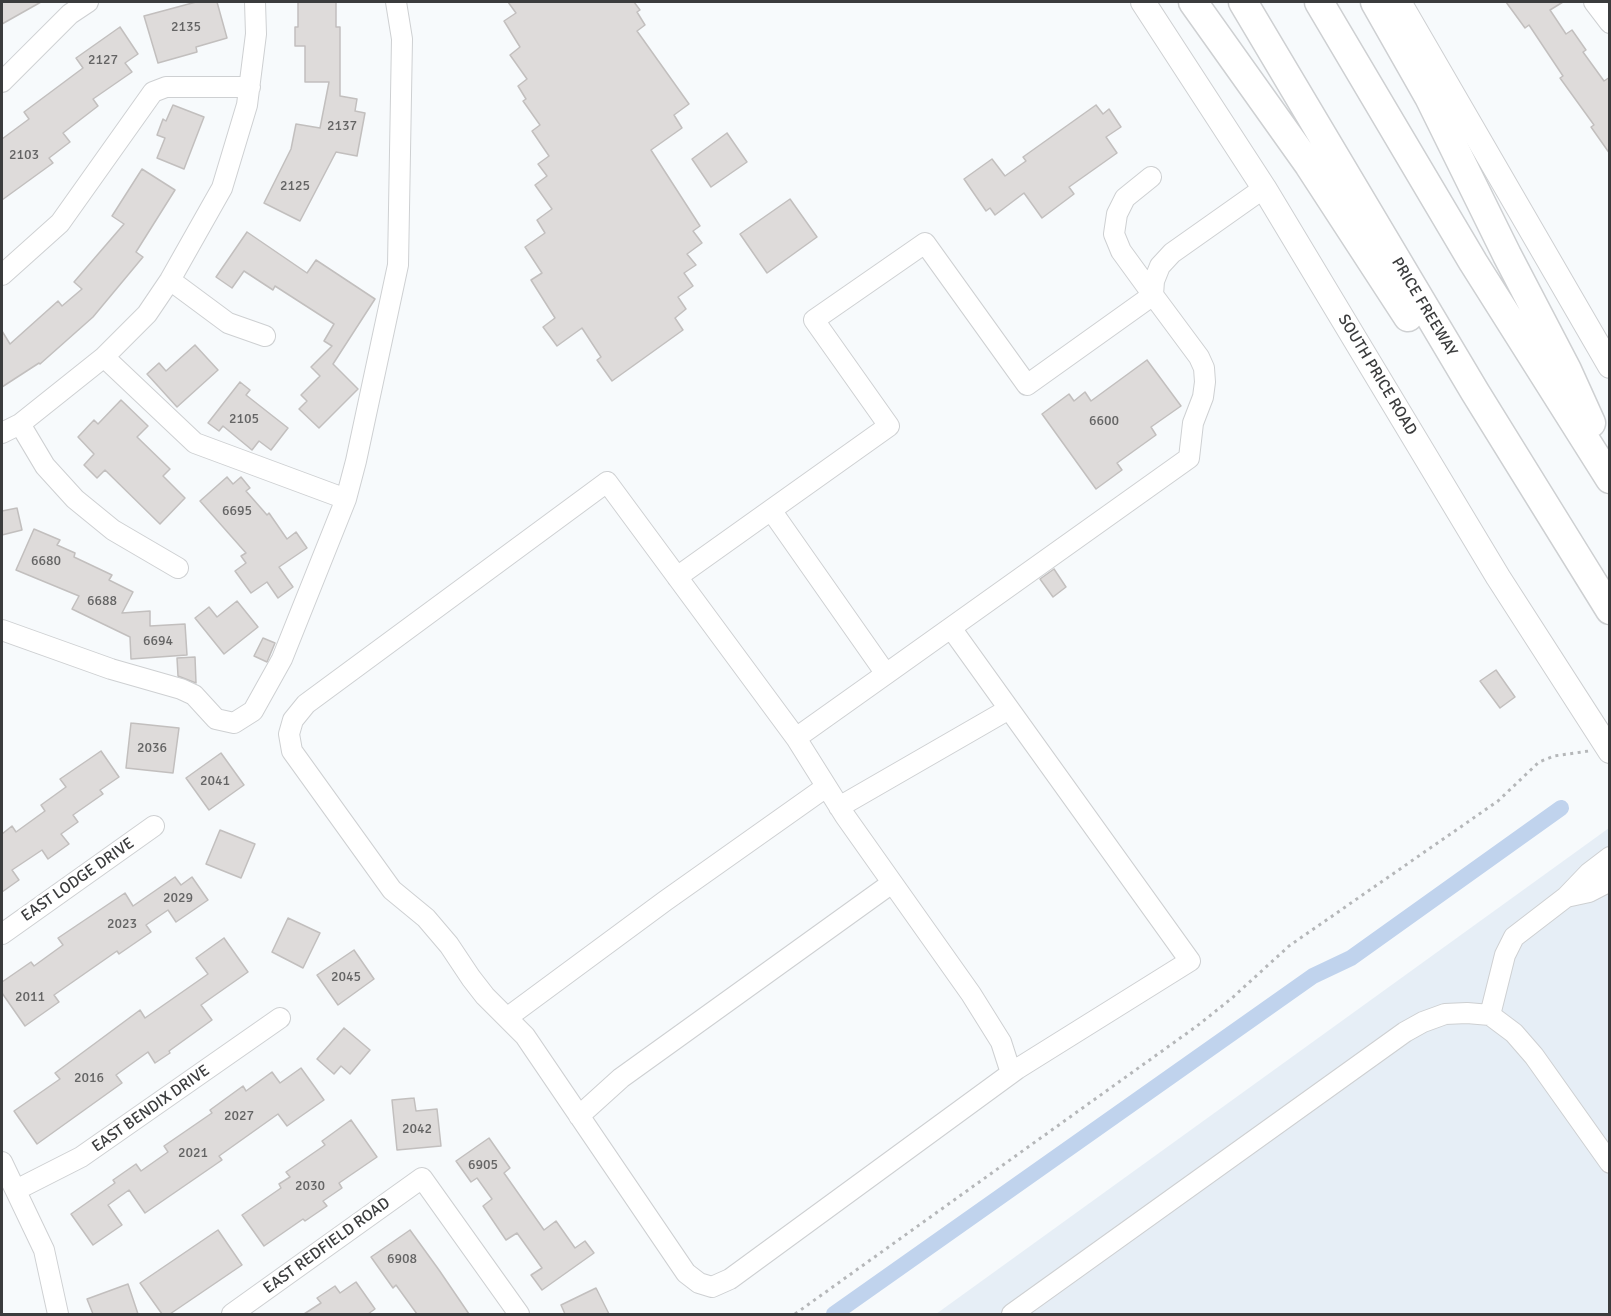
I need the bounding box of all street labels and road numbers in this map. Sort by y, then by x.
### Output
street label: PRICE FREEWAY [1387,254,1461,360]
street label: SOUTH PRICE ROAD [1333,311,1421,439]
street label: EAST LODGE DRIVE [18,834,138,926]
street label: EAST BENDIX DRIVE [88,1061,214,1157]
street label: EAST REDFIELD ROAD [260,1194,394,1298]

